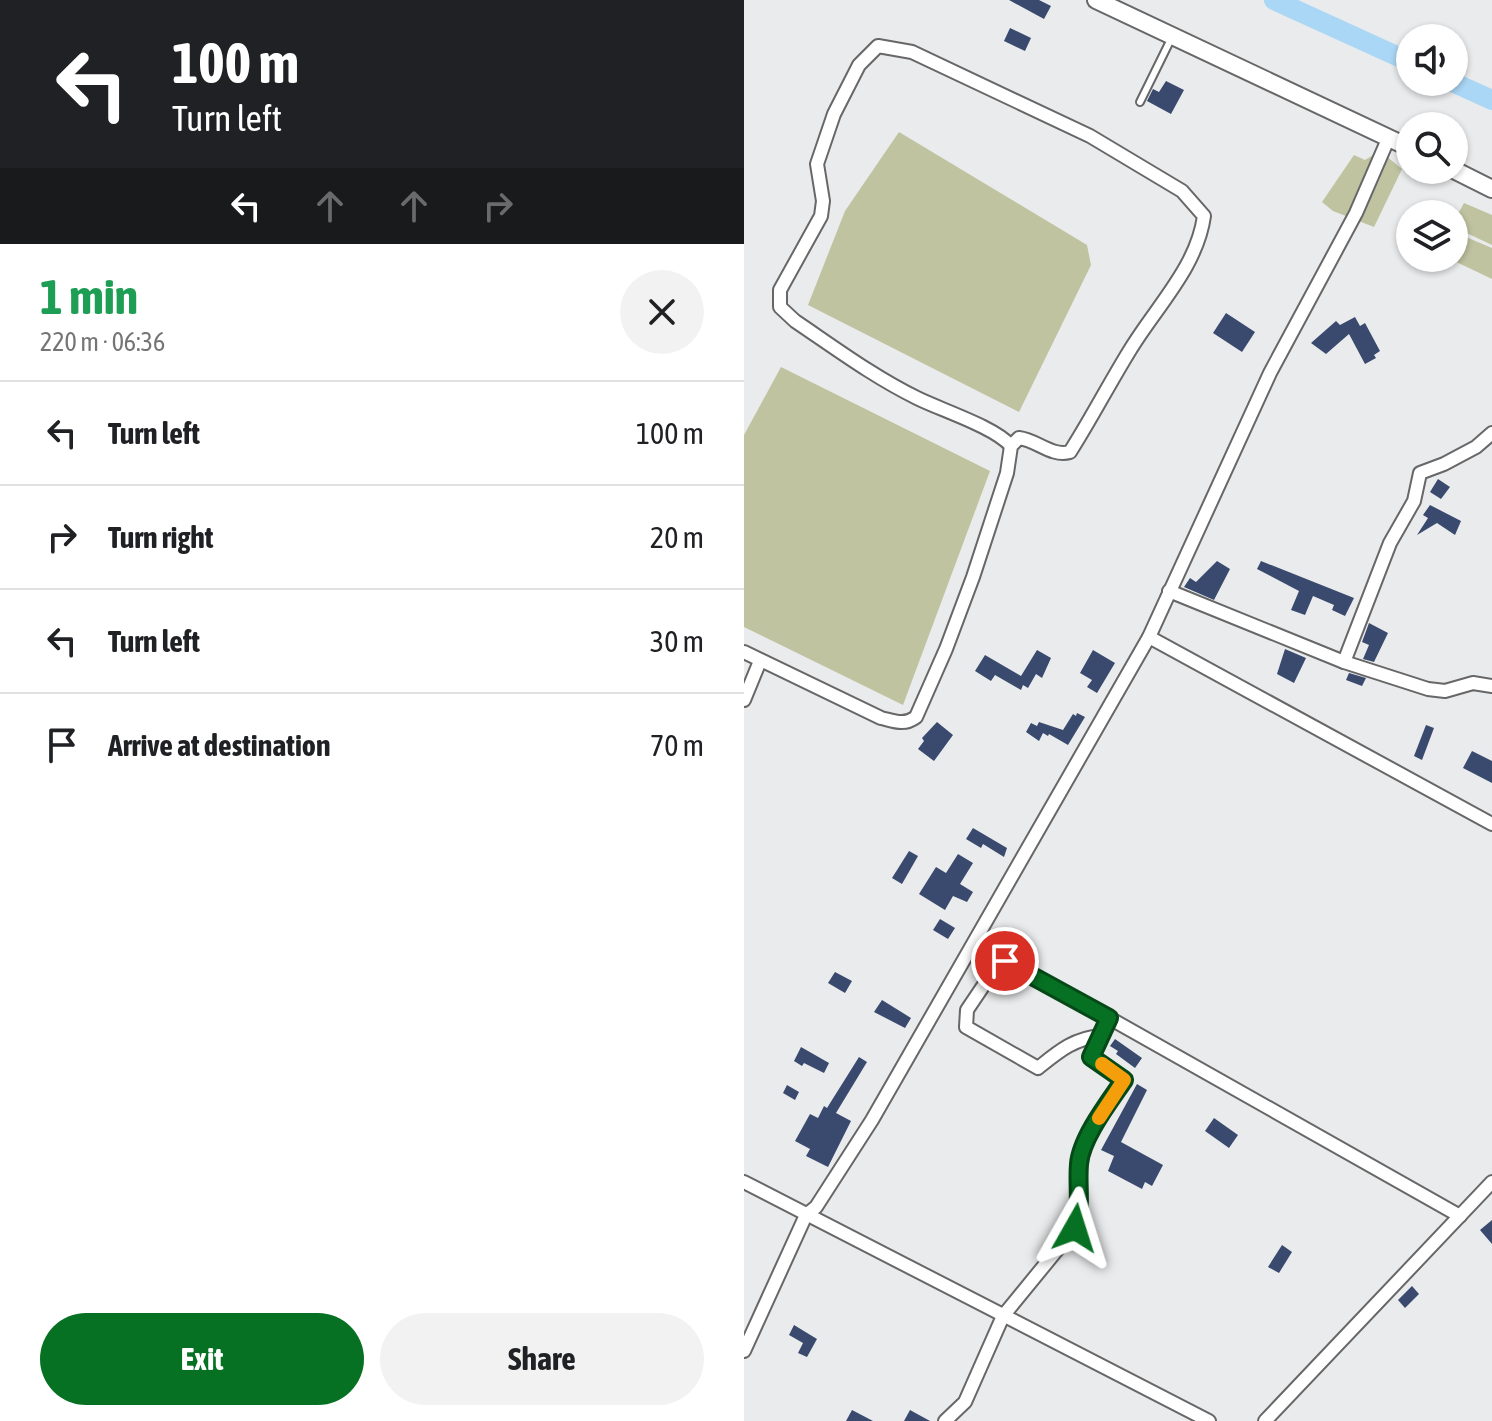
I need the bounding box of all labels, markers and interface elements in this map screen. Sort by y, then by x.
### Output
map controls [1396,24,1468,272]
button: sound [1396,24,1468,96]
text: 100 m [172,31,299,95]
icon: left [40,32,144,136]
text: Turn left [172,97,282,139]
button: search [1396,112,1468,184]
icon: left [224,184,268,228]
icon: ahead [308,184,352,228]
icon: ahead [392,184,436,228]
icon: right [476,184,520,228]
button: layers [1396,200,1468,272]
text: 1 min [40,269,138,324]
button: close [620,270,704,354]
text: 220 m · 06:36 [40,327,165,357]
icon: left [40,411,84,455]
text: Turn left [108,416,200,450]
text: 100 m [636,416,704,450]
icon: right [40,515,84,559]
text: Turn right [108,520,214,554]
text: 20 m [650,520,704,554]
icon: left [40,619,84,663]
text: Turn left [108,624,200,658]
text: 30 m [650,624,704,658]
icon: arrive [40,723,84,767]
text: Arrive at destination [108,728,330,762]
text: 70 m [650,728,704,762]
pin [971,927,1039,995]
icon: arrive [983,939,1027,983]
position arrow [1033,1186,1117,1270]
button: Exit [40,1313,364,1405]
button: Share [380,1313,704,1405]

